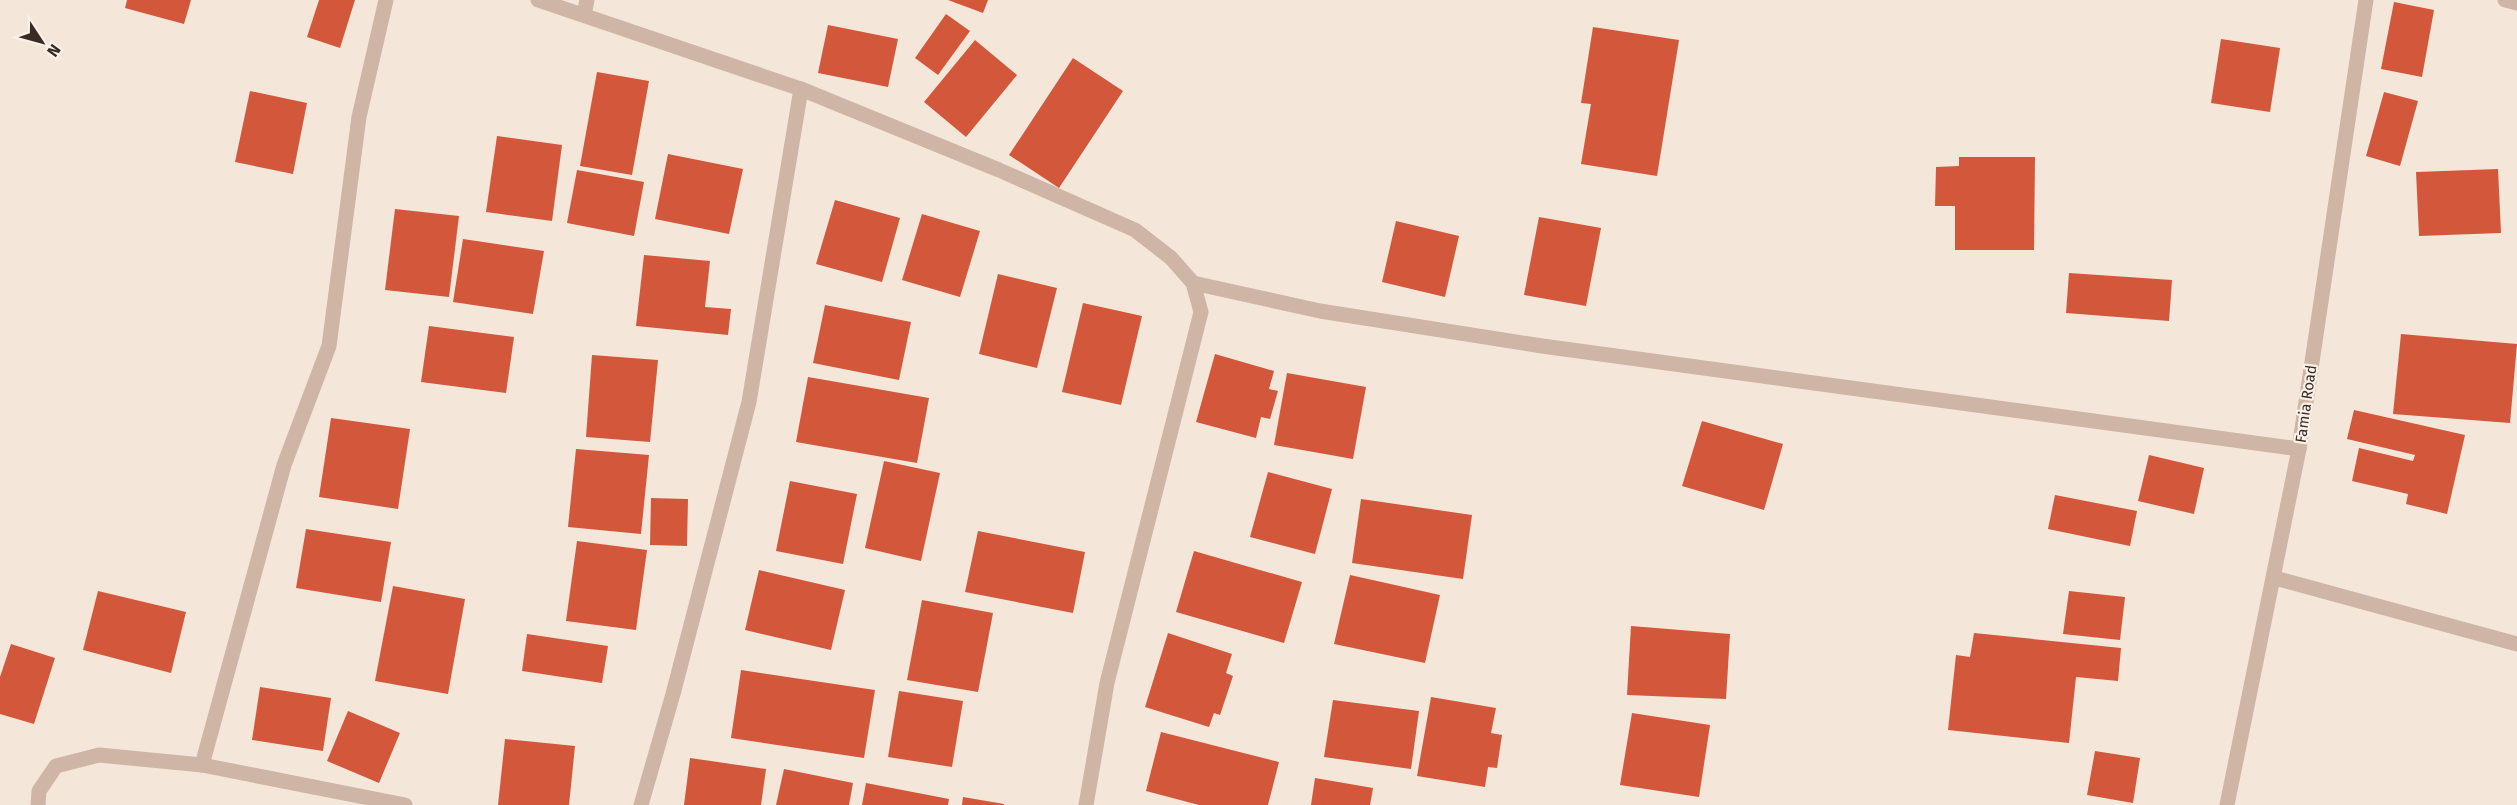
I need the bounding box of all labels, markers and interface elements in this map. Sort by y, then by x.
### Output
north arrow [12,12,72,72]
text: N [43,41,65,60]
street label: Famia Road [2292,364,2320,444]

